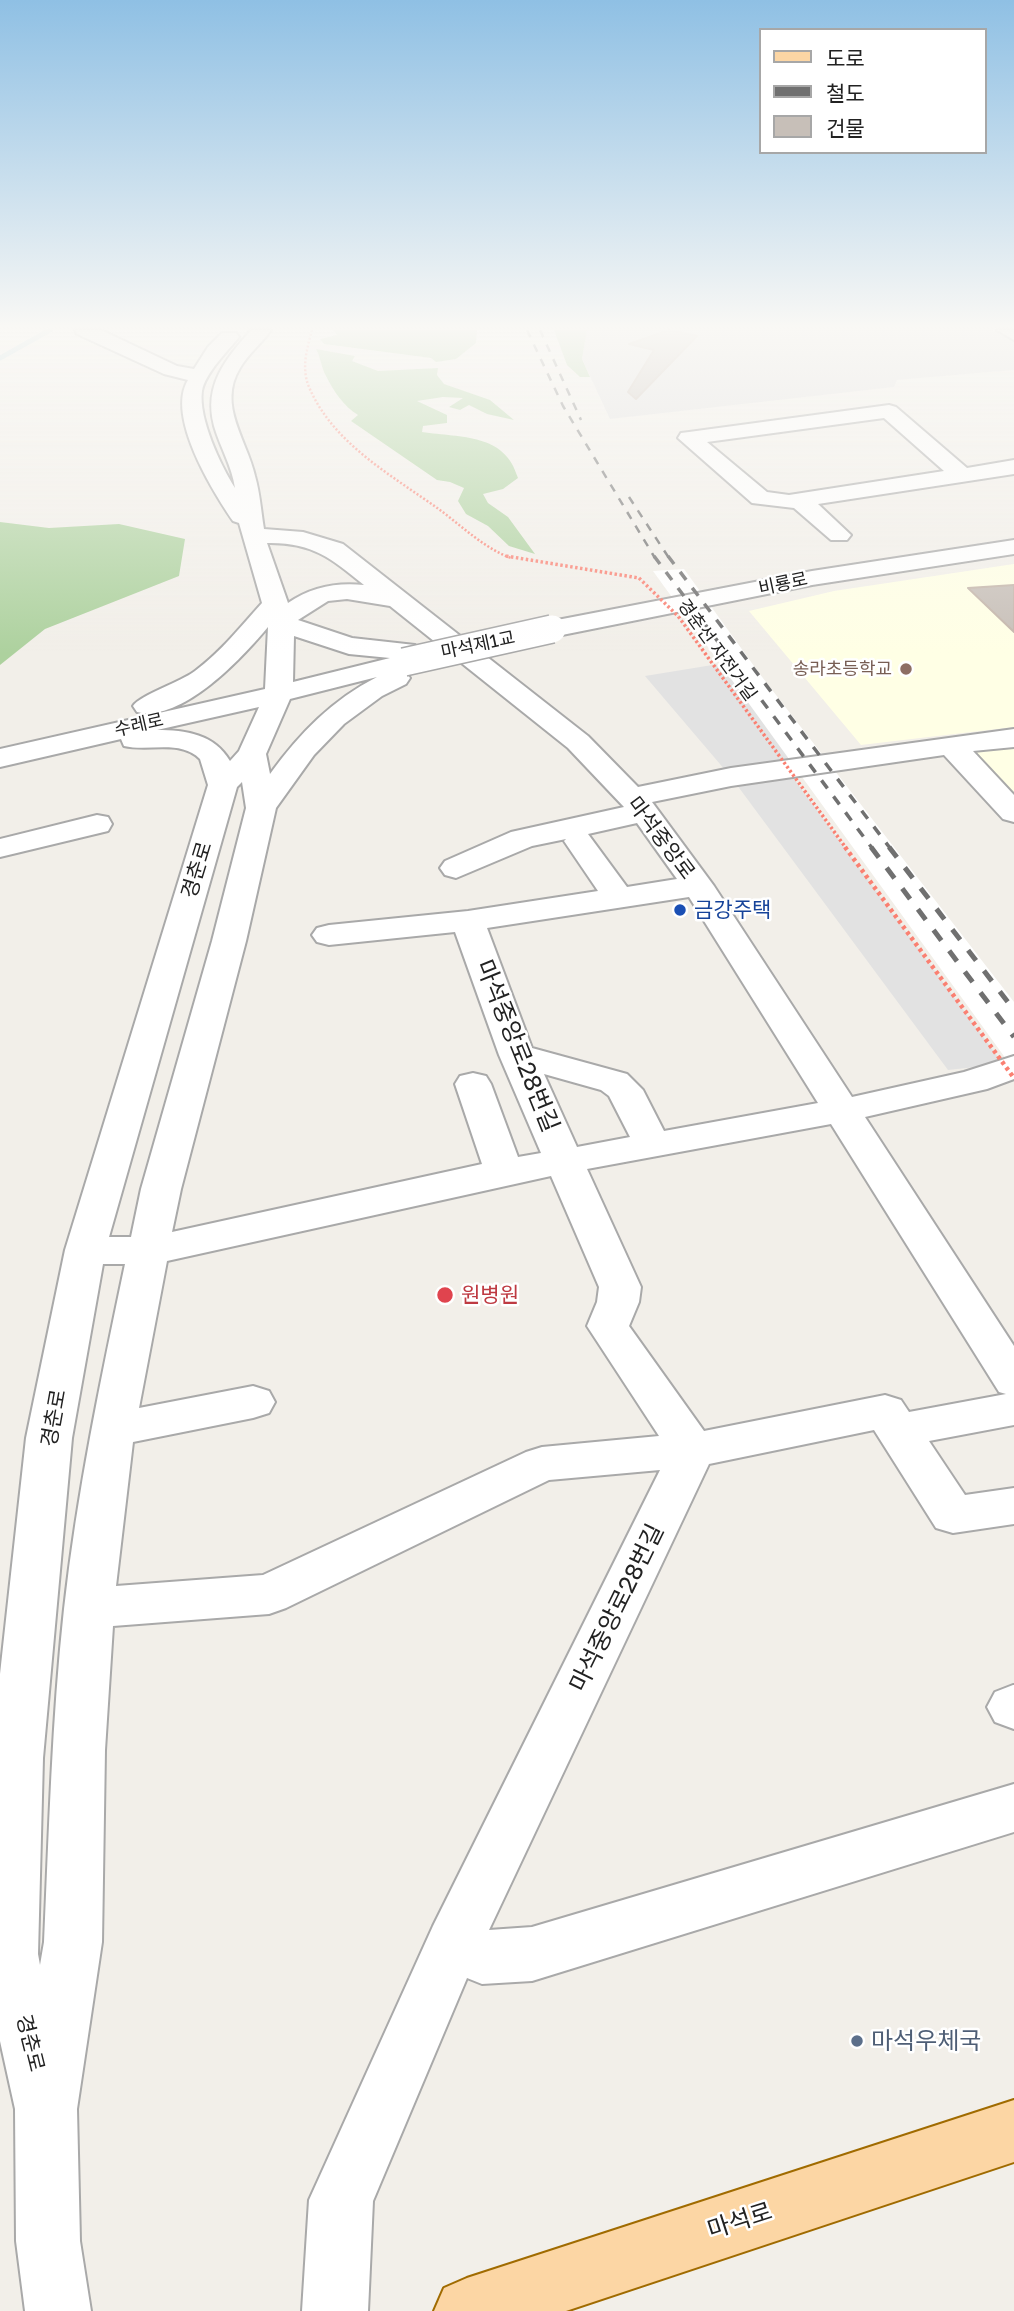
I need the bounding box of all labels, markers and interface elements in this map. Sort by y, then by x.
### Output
legend [758,28,986,154]
text: 도로 [826,45,865,71]
text: 철도 [826,80,865,106]
text: 건물 [826,115,865,141]
street label: 비룡로 [756,568,810,600]
street label: 경춘선 자전거길 [673,595,761,705]
street label: 마석제1교 [439,627,517,663]
place label: 송라초등학교 [793,658,892,680]
marker: 송라초등학교 [898,661,914,677]
street label: 수레로 [112,709,166,741]
street label: 마석중앙로 [622,792,700,884]
street label: 경춘로 [176,839,218,901]
place label: 금강주택 [694,897,771,923]
marker: 금강주택 [672,902,688,918]
street label: 마석중앙로28번길 [469,956,565,1136]
place label: 원병원 [461,1282,519,1308]
marker: 원병원 [435,1285,455,1305]
street label: 경춘로 [37,1387,71,1449]
street label: 마석중앙로28번길 [564,1519,670,1697]
street label: 경춘로 [11,2012,49,2074]
place label: 마석우체국 [871,2027,981,2055]
marker: 마석우체국 [849,2033,865,2049]
street label: 마석로 [704,2197,776,2245]

